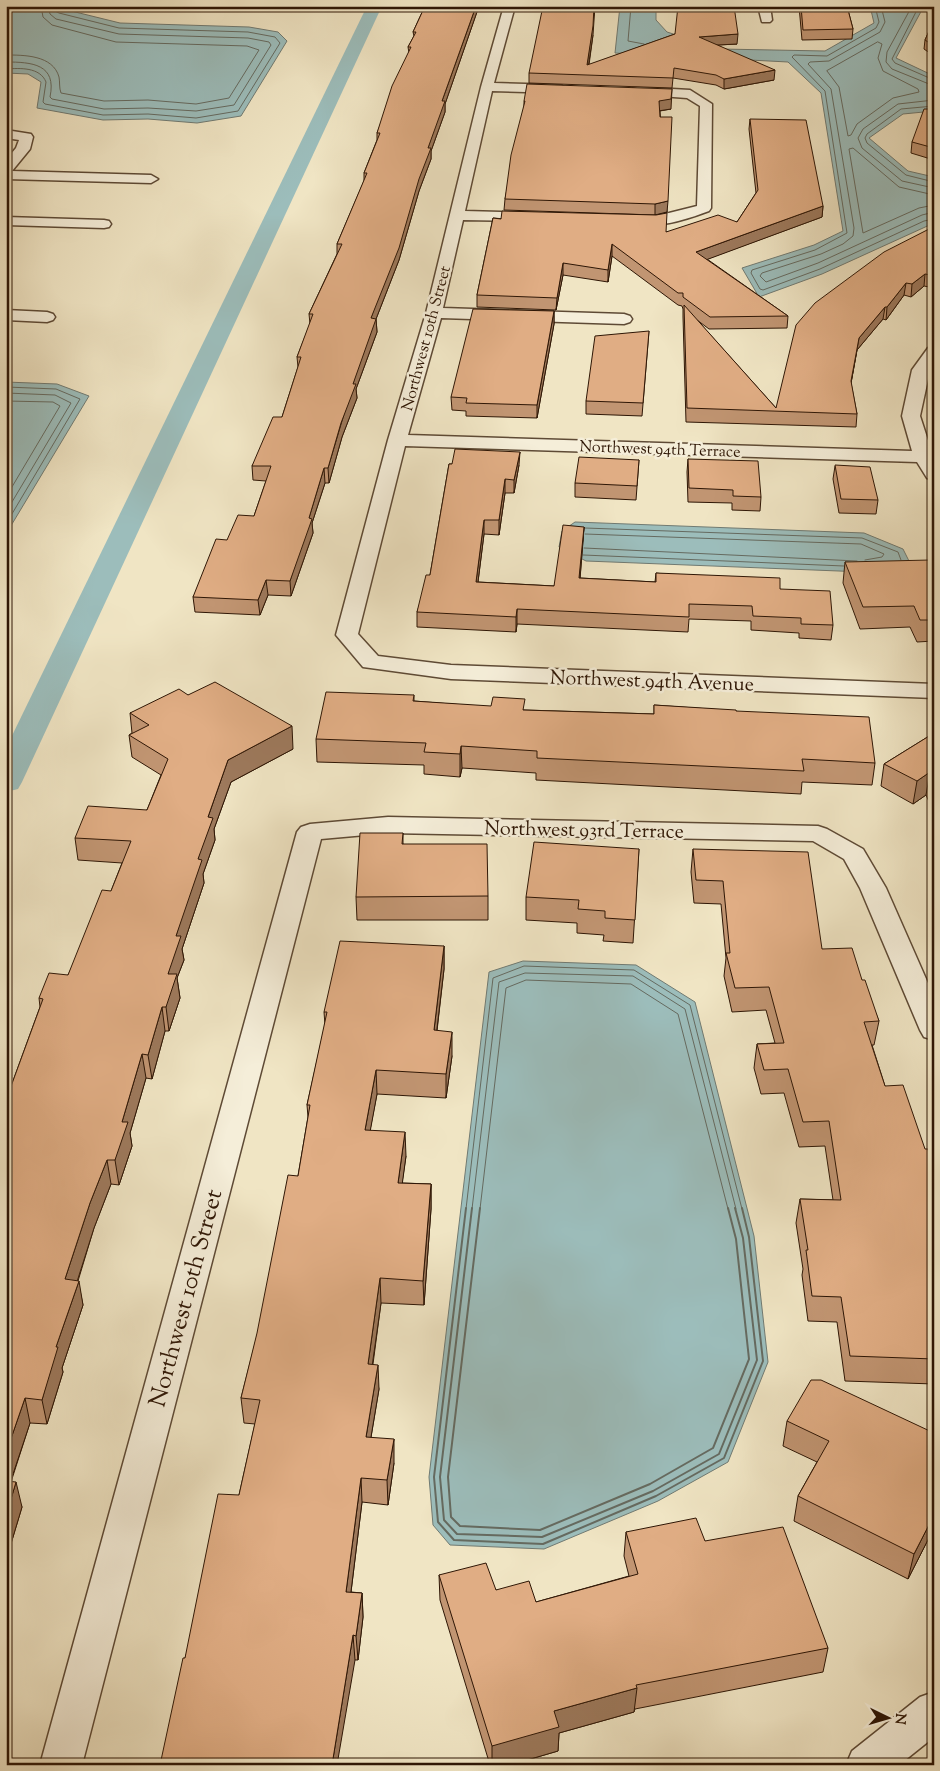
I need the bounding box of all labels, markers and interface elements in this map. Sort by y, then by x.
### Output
street label: Northwest 10th Street [397,263,458,414]
street label: Northwest 94th Terrace [579,436,741,465]
street label: Northwest 94th Avenue [549,664,755,701]
street label: Northwest 93rd Terrace [484,815,684,848]
street label: Northwest 10th Street [142,1186,232,1411]
north arrow [862,1694,912,1744]
text: N [889,1713,909,1725]

